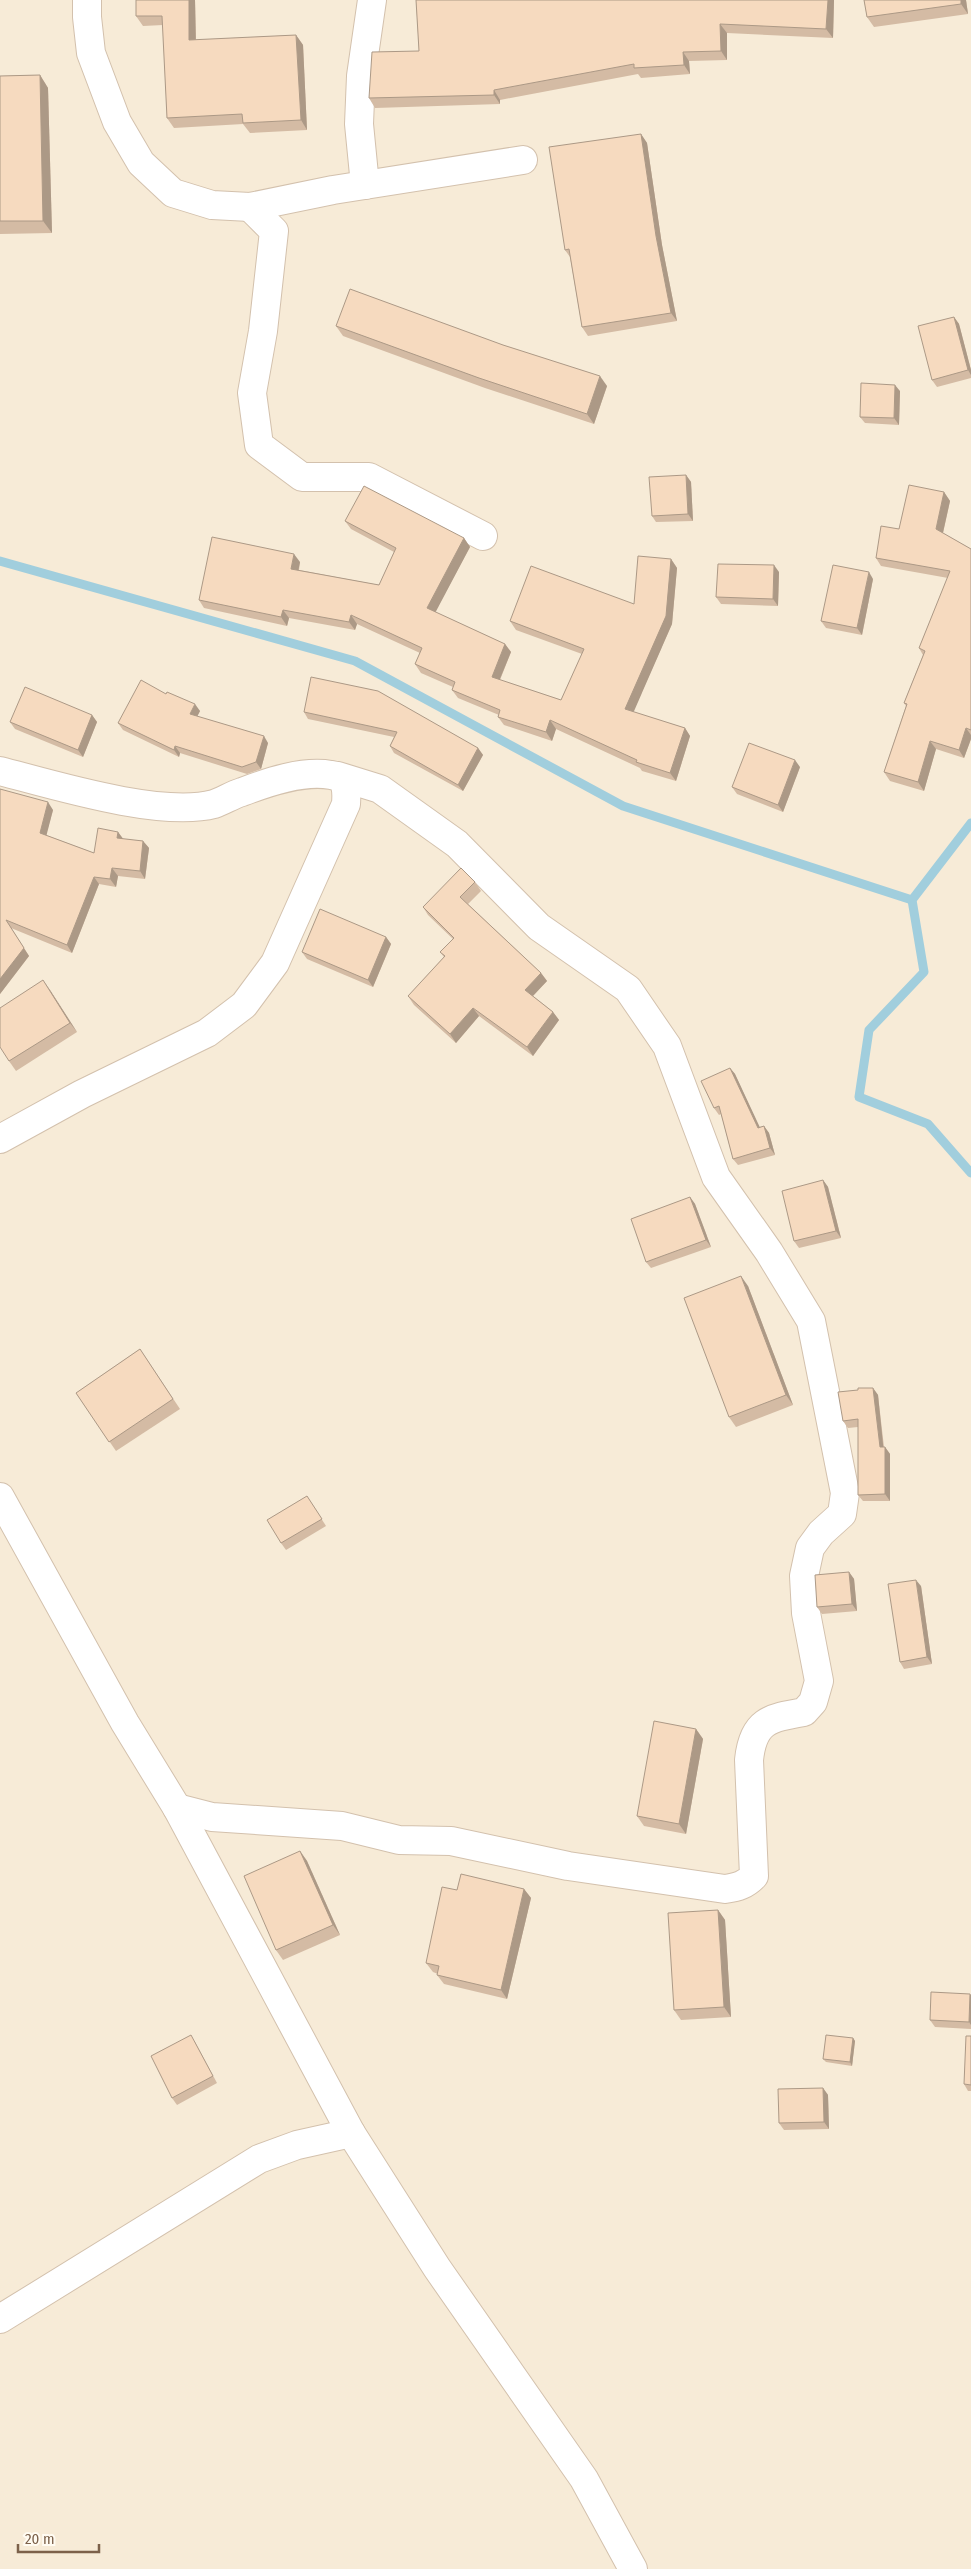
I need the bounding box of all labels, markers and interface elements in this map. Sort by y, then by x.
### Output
scale bar [18,2522,99,2554]
text: 20 m [25,2530,55,2548]

